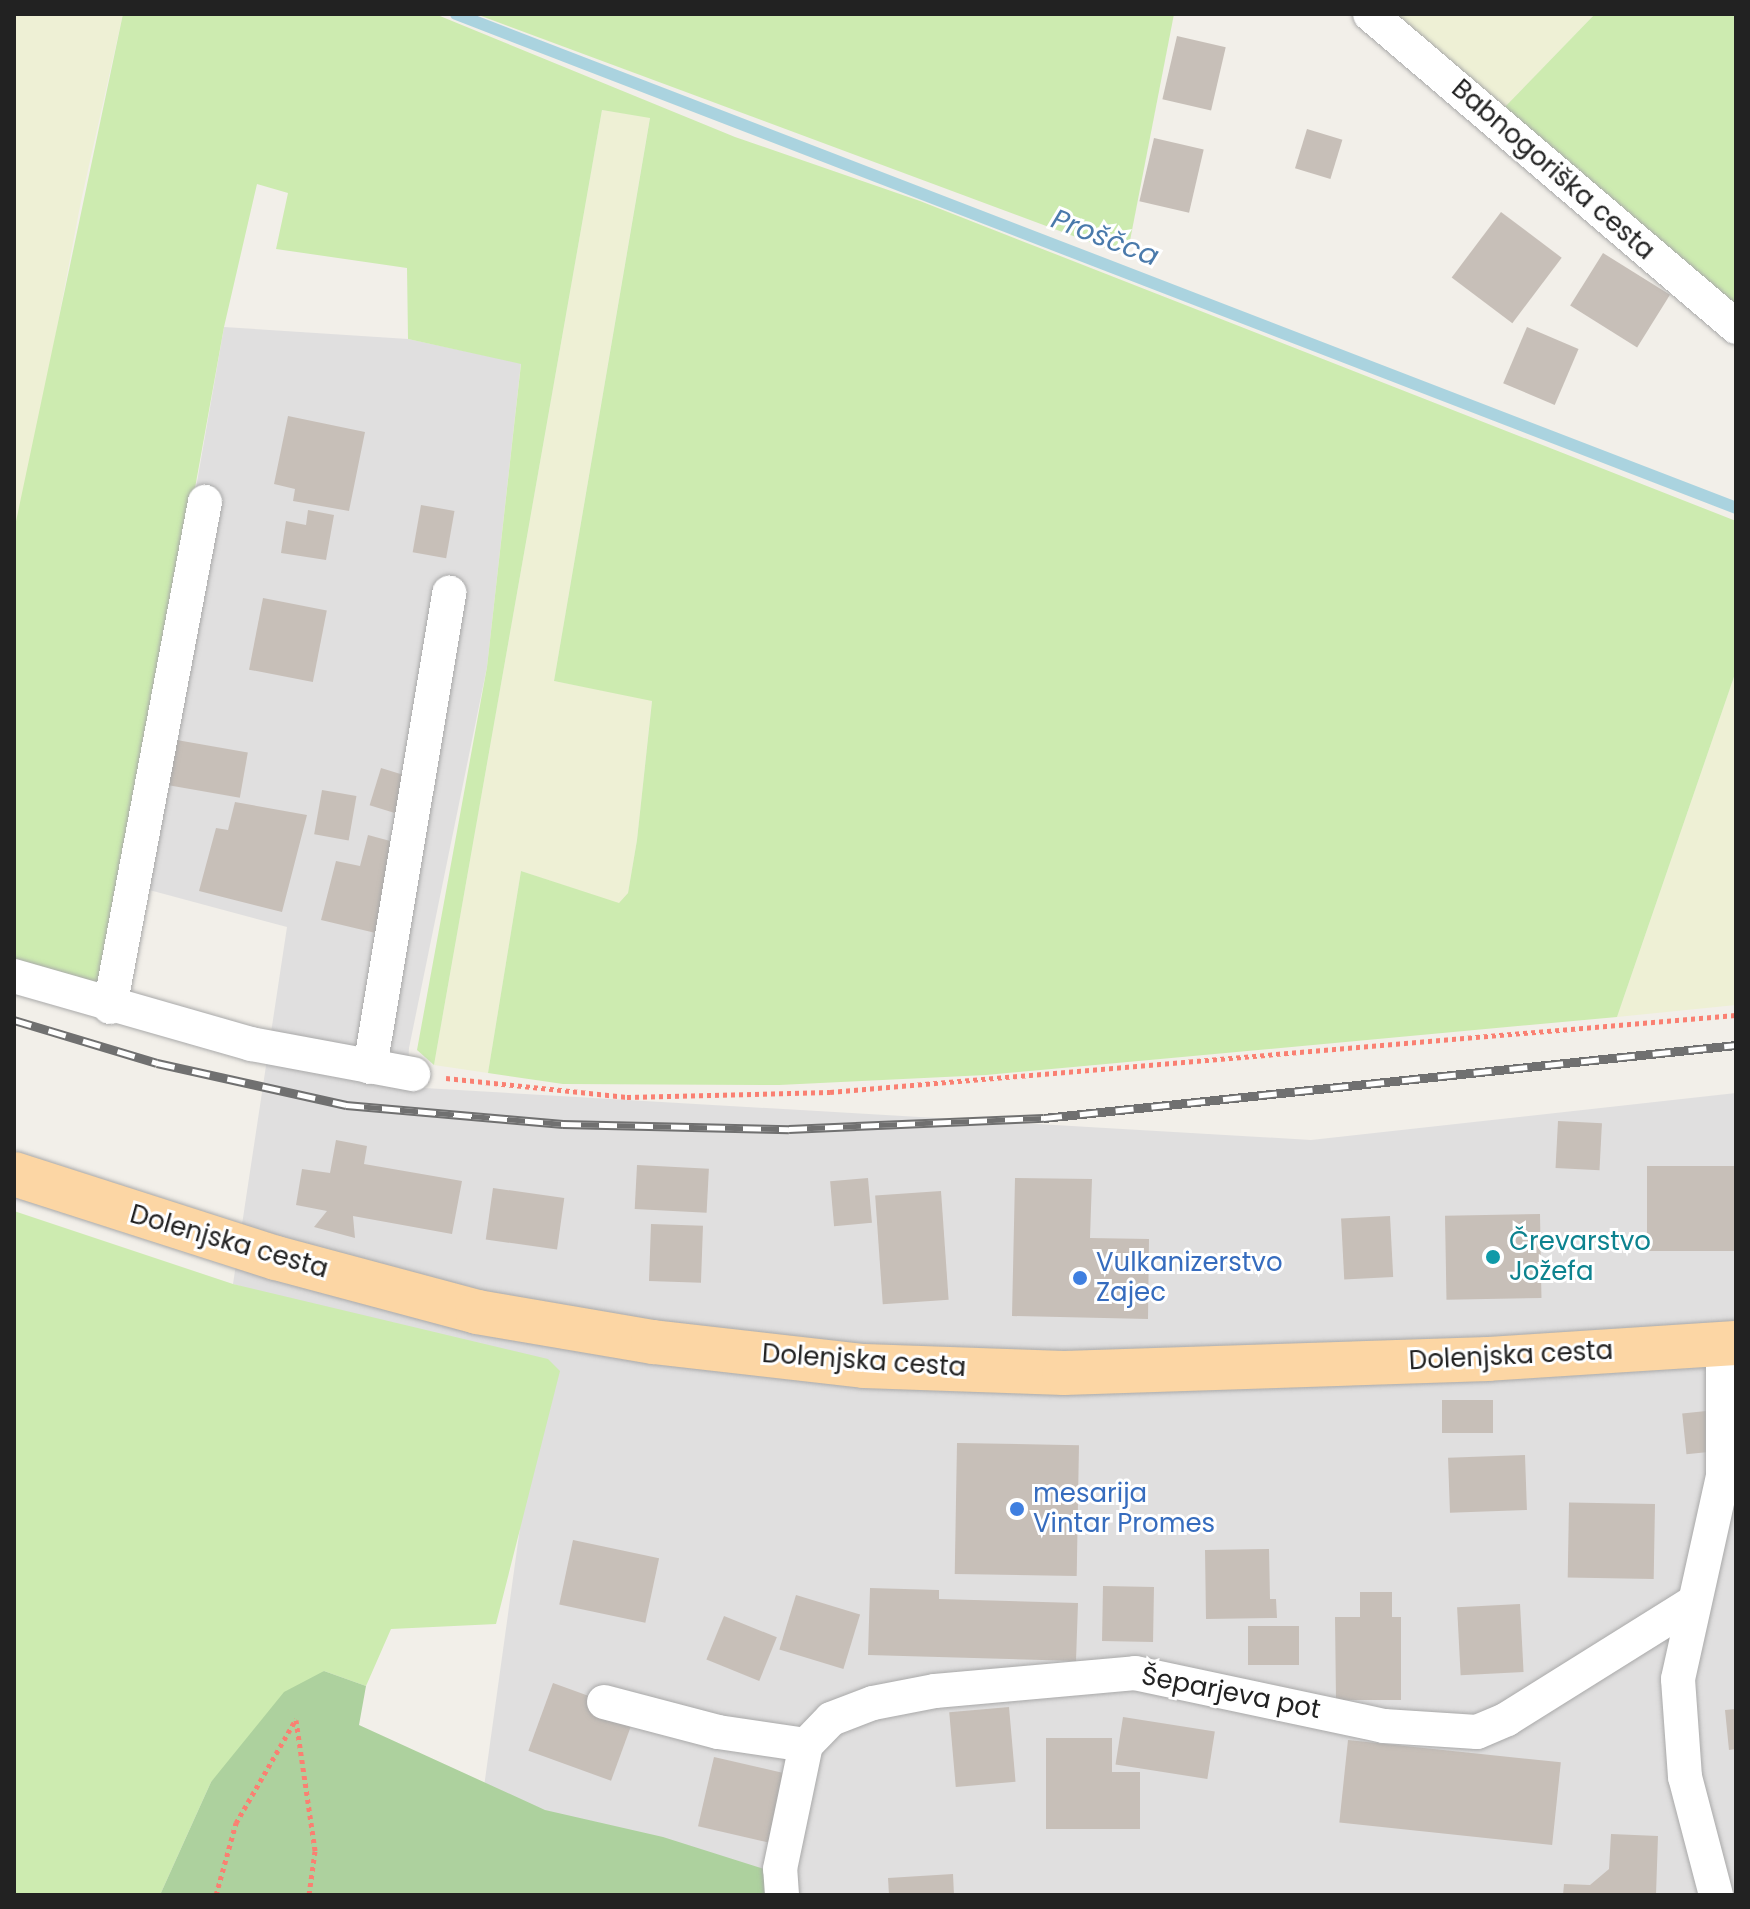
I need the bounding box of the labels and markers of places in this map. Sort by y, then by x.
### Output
place label: Črevarstvo Jožefa [1509,1226,1651,1288]
place label: Vulkanizerstvo Zajec [1096,1247,1283,1308]
marker: Črevarstvo Jožefa [1484,1248,1502,1266]
marker: Vulkanizerstvo Zajec [1071,1269,1089,1287]
place label: mesarija Vintar Promes [1033,1478,1215,1540]
marker: mesarija Vintar Promes [1008,1500,1026,1518]

